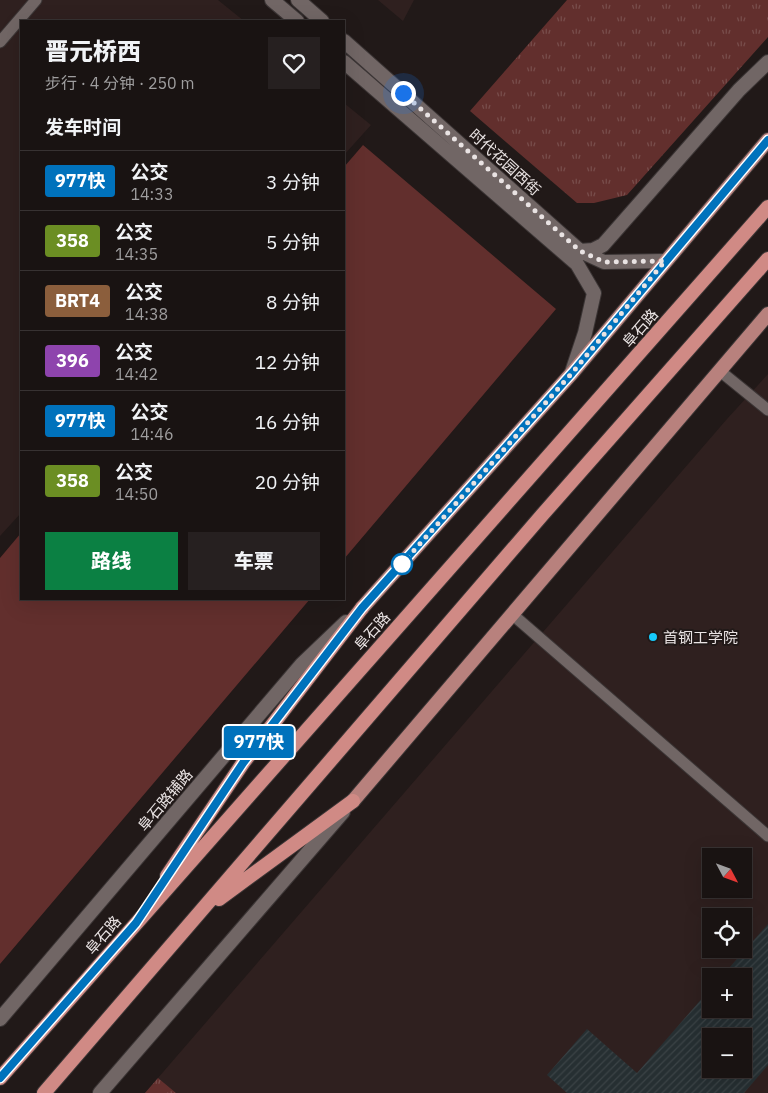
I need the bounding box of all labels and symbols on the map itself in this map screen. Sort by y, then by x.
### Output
your location [391,81,416,106]
street label: 时代花园西街 [465,125,545,199]
street label: 阜石路 [618,305,662,351]
unlabelled marker [391,553,413,575]
street label: 阜石路 [350,608,394,654]
place label: 首钢工学院 [663,628,738,647]
marker: 首钢工学院 [647,631,659,643]
line badge: 977快 [224,726,294,758]
street label: 阜石路辅路 [134,765,196,835]
north arrow [702,848,752,898]
street label: 阜石路 [81,912,125,958]

